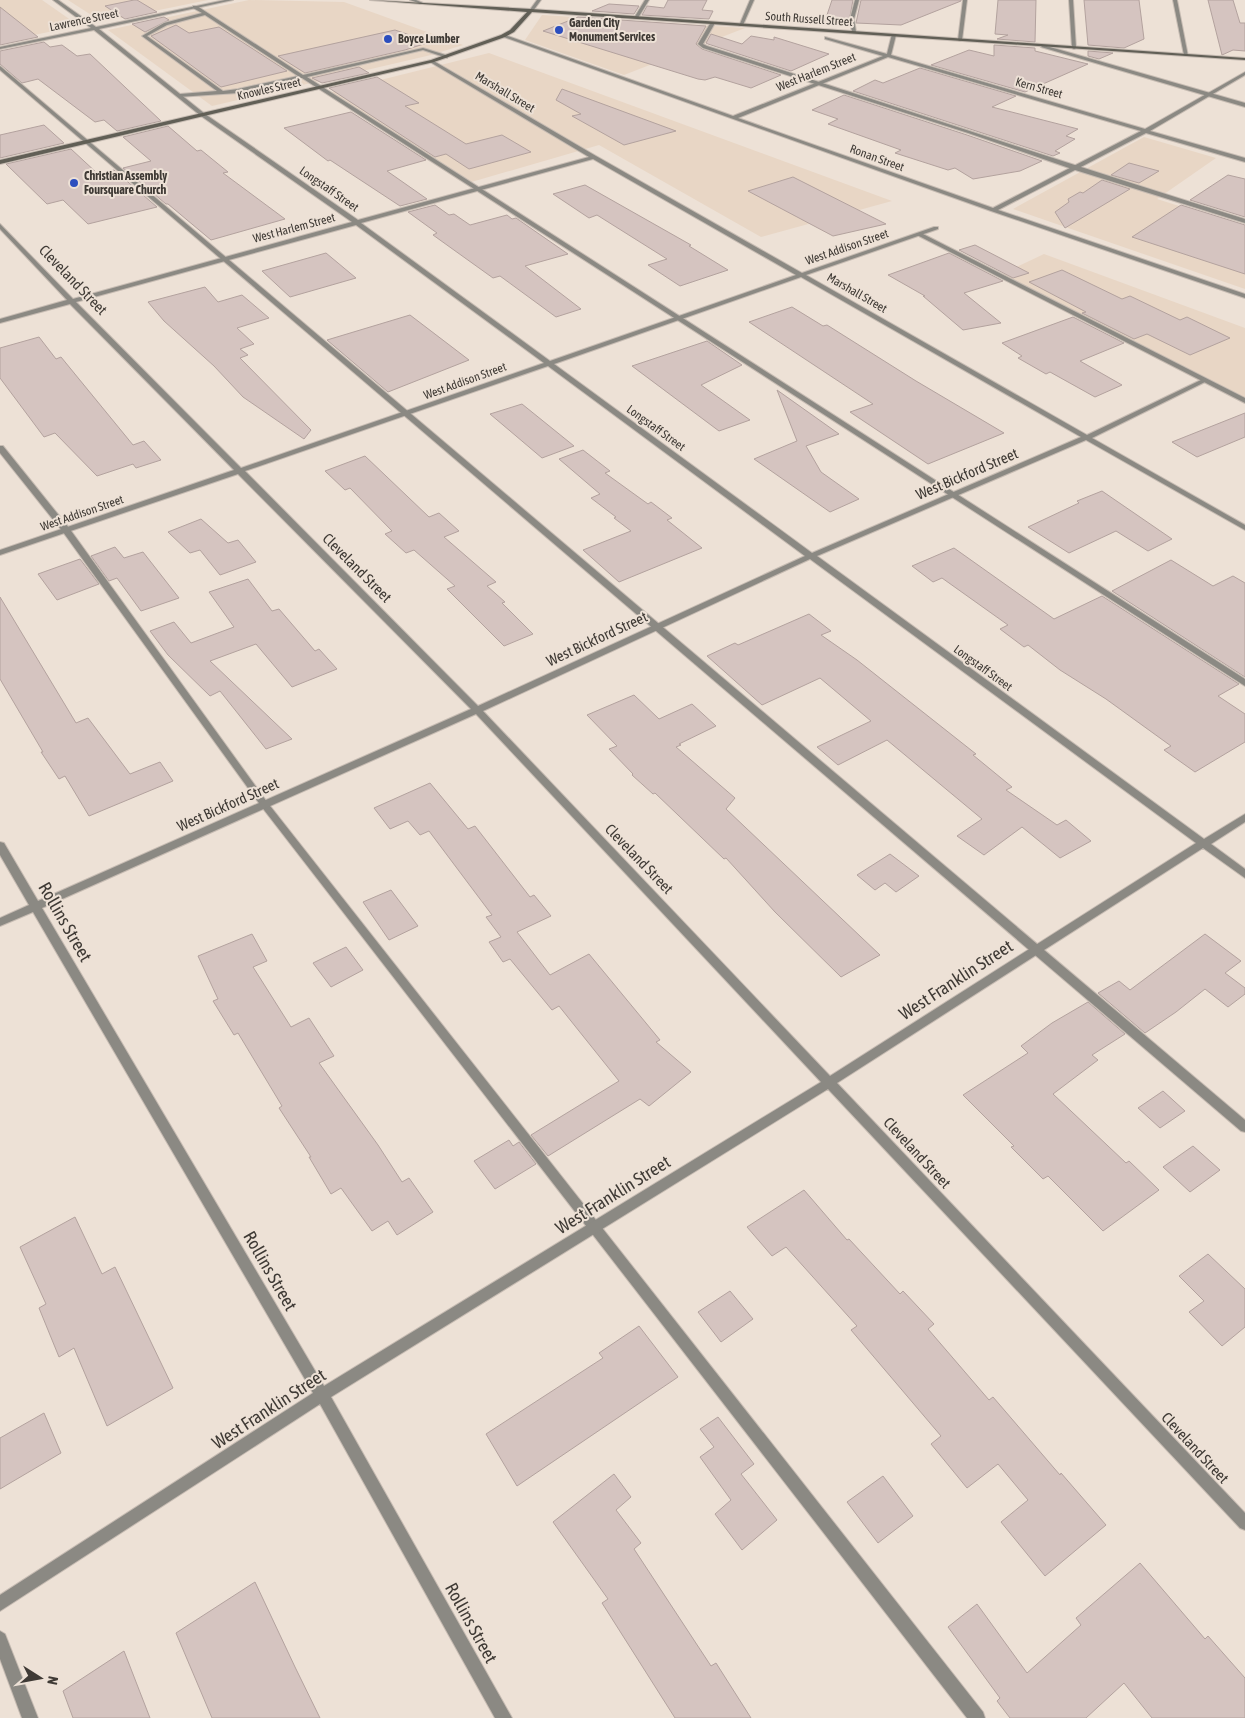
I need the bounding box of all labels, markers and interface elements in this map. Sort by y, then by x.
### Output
street label: Lawrence Street [48,6,120,34]
street label: South Russell Street [765,9,854,29]
place label: Garden City Monument Services [569,16,656,44]
marker: Garden City Monument Services [553,24,565,36]
place label: Boyce Lumber [398,32,460,46]
marker: Boyce Lumber [382,33,394,45]
street label: West Harlem Street [774,50,858,94]
street label: Marshall Street [473,69,538,116]
street label: Knowles Street [236,75,303,103]
street label: Kern Street [1014,75,1065,102]
street label: Ronan Street [848,142,907,174]
street label: Longstaff Street [297,163,362,215]
place label: Christian Assembly Foursquare Church [84,169,167,197]
marker: Christian Assembly Foursquare Church [68,177,80,189]
street label: West Harlem Street [251,210,337,246]
street label: West Addison Street [804,226,891,268]
street label: Cleveland Street [36,241,111,318]
street label: Marshall Street [824,270,890,316]
street label: West Addison Street [422,359,509,402]
street label: Longstaff Street [624,402,688,454]
street label: West Bickford Street [913,444,1020,503]
street label: West Addison Street [39,492,126,534]
street label: Cleveland Street [319,530,395,606]
street label: West Bickford Street [544,608,650,669]
street label: Longstaff Street [951,642,1015,694]
street label: West Bickford Street [174,775,281,835]
street label: Cleveland Street [602,820,677,897]
street label: Rollins Street [34,878,97,965]
street label: West Franklin Street [895,935,1016,1024]
street label: Cleveland Street [880,1114,954,1192]
street label: West Franklin Street [552,1151,674,1238]
street label: Rollins Street [239,1227,302,1314]
street label: West Franklin Street [208,1364,329,1453]
street label: Cleveland Street [1158,1409,1232,1487]
street label: Rollins Street [441,1579,502,1666]
north arrow [15,1653,65,1703]
text: N [44,1675,61,1686]

